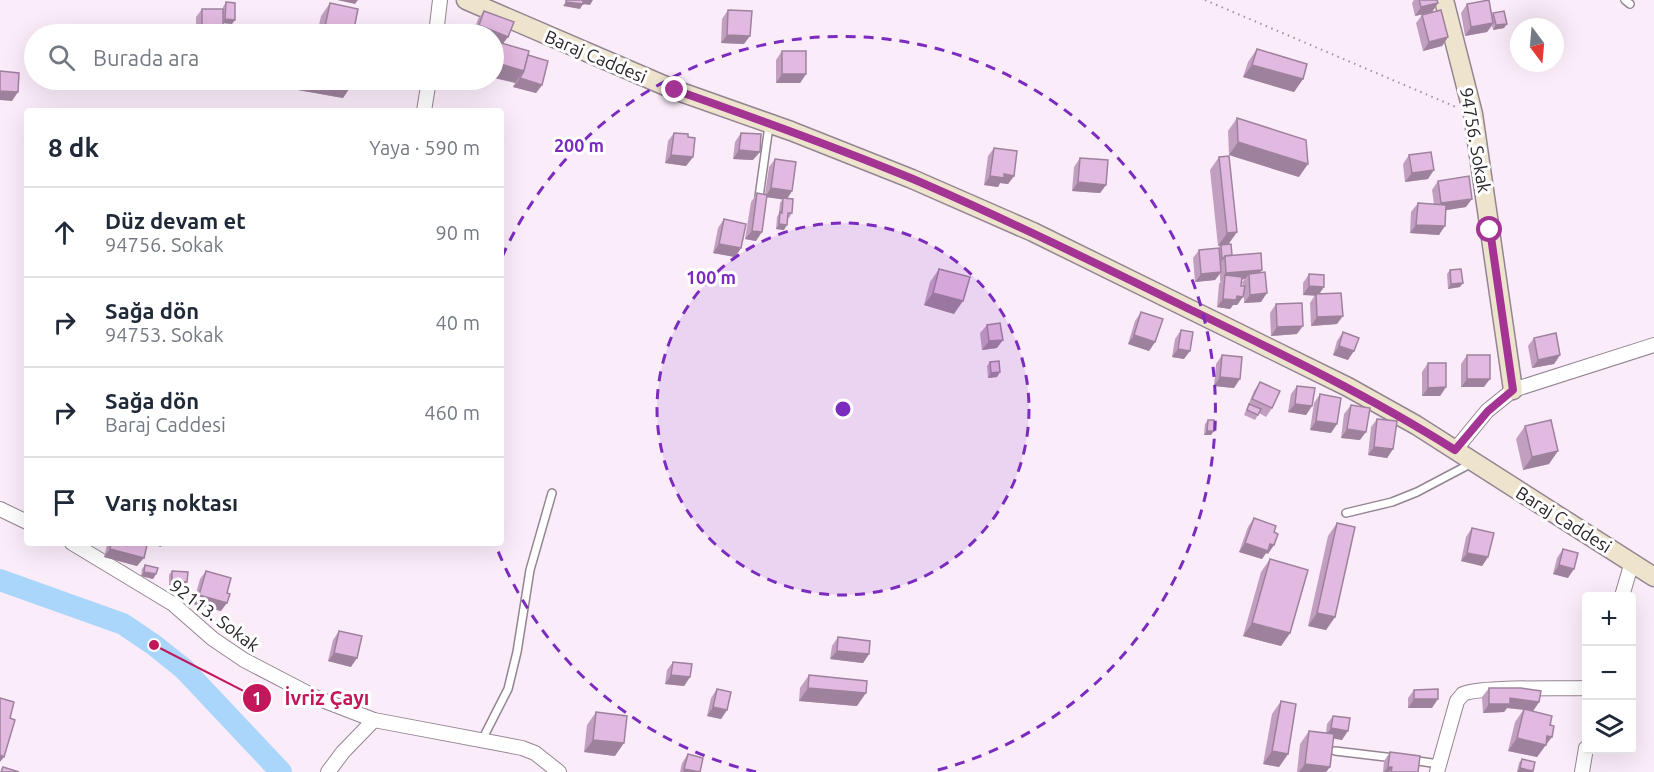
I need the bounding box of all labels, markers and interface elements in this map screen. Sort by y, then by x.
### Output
north arrow [1510,18,1564,72]
search box [24,24,504,90]
street label: Baraj Caddesi [542,26,650,86]
icon: search [45,41,78,74]
text: Burada ara [93,45,199,70]
route end [661,76,687,102]
street label: 94756. Sokak [1457,86,1495,194]
text: 8 dk [48,133,99,162]
text: 200 m [554,135,604,155]
text: Yaya · 590 m [369,136,480,159]
text: Düz devam et [105,208,246,233]
icon: ahead [48,216,81,249]
route start [1476,216,1502,242]
text: 90 m [436,221,480,244]
text: 94756. Sokak [105,233,224,256]
text: 100 m [686,267,736,287]
text: Sağa dön [105,298,199,323]
icon: right [48,306,81,339]
text: 40 m [436,311,480,334]
text: 94753. Sokak [105,323,224,346]
text: Sağa dön [105,388,199,413]
icon: right [48,396,81,429]
centre of rings [833,399,853,419]
text: 460 m [424,401,480,424]
text: Baraj Caddesi [105,413,226,436]
street label: Baraj Caddesi [1513,482,1615,556]
icon: arrive [48,486,81,519]
text: Varış noktası [105,490,238,515]
street label: 92113. Sokak [166,575,264,655]
map controls [1582,592,1636,754]
button: + [1582,592,1636,646]
button: − [1582,646,1636,700]
callout: İvriz Çayı [242,679,381,717]
text: İvriz Çayı [285,686,369,709]
text: 1 [252,688,262,708]
button: layers [1582,700,1636,754]

